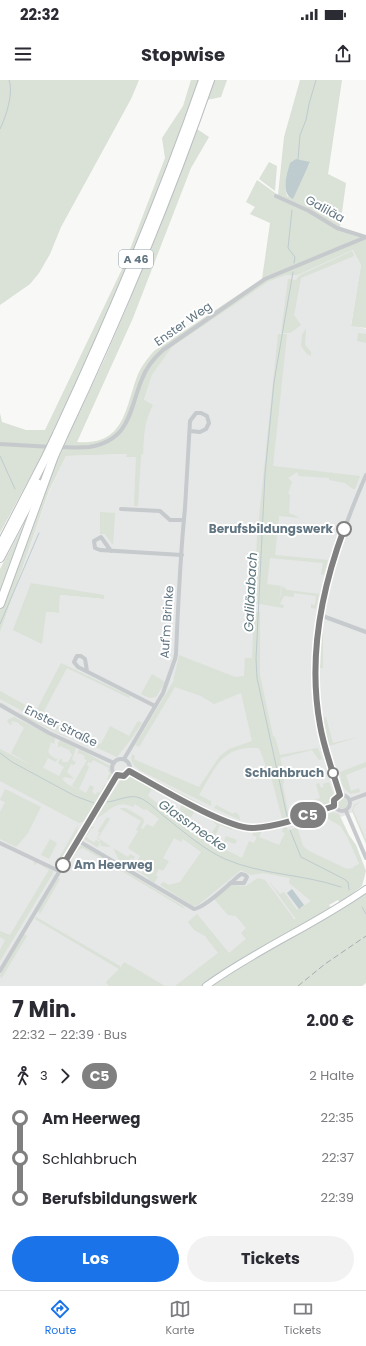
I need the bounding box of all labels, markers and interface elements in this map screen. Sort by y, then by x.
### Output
text: 22:32 [20,4,59,25]
text: Stopwise [141,42,225,67]
icon: menu [12,43,34,65]
icon: share [332,43,354,65]
street label: Galiläa [303,191,348,226]
road number: A 46 [119,250,153,268]
street label: Enster Weg [150,297,215,350]
place label: Berufsbildungswerk [209,520,334,537]
marker: Berufsbildungswerk [336,521,352,537]
water label: Galiläabach [239,552,262,632]
street label: Auf'm Brinke [155,585,178,659]
street label: Enster Straße [22,701,101,751]
place label: Schlahbruch [245,764,324,781]
marker: Schlahbruch [327,767,339,779]
water label: Glassmecke [155,795,231,856]
line badge: C5 [290,802,326,828]
text: C5 [298,805,318,825]
place label: Am Heerweg [74,856,153,873]
marker: Am Heerweg [55,857,71,873]
text: 7 Min. [12,994,76,1025]
text: 2.00 € [307,1010,354,1031]
text: 22:32 – 22:39 · Bus [12,1025,127,1044]
icon: walk [12,1065,34,1087]
icon: forward [54,1065,76,1087]
text: 3 [40,1066,48,1085]
text: C5 [90,1066,109,1086]
text: 2 Halte [309,1066,354,1085]
text: Am Heerweg [42,1108,140,1129]
text: 22:35 [320,1108,354,1127]
text: Schlahbruch [42,1148,137,1169]
text: 22:37 [322,1148,354,1167]
text: Berufsbildungswerk [42,1188,197,1209]
text: 22:39 [320,1188,354,1207]
button: Los [12,1236,179,1282]
button: Tickets [187,1236,354,1282]
tab: Route [45,1298,76,1339]
tab: Karte [166,1298,194,1339]
tab: Tickets [284,1298,321,1339]

